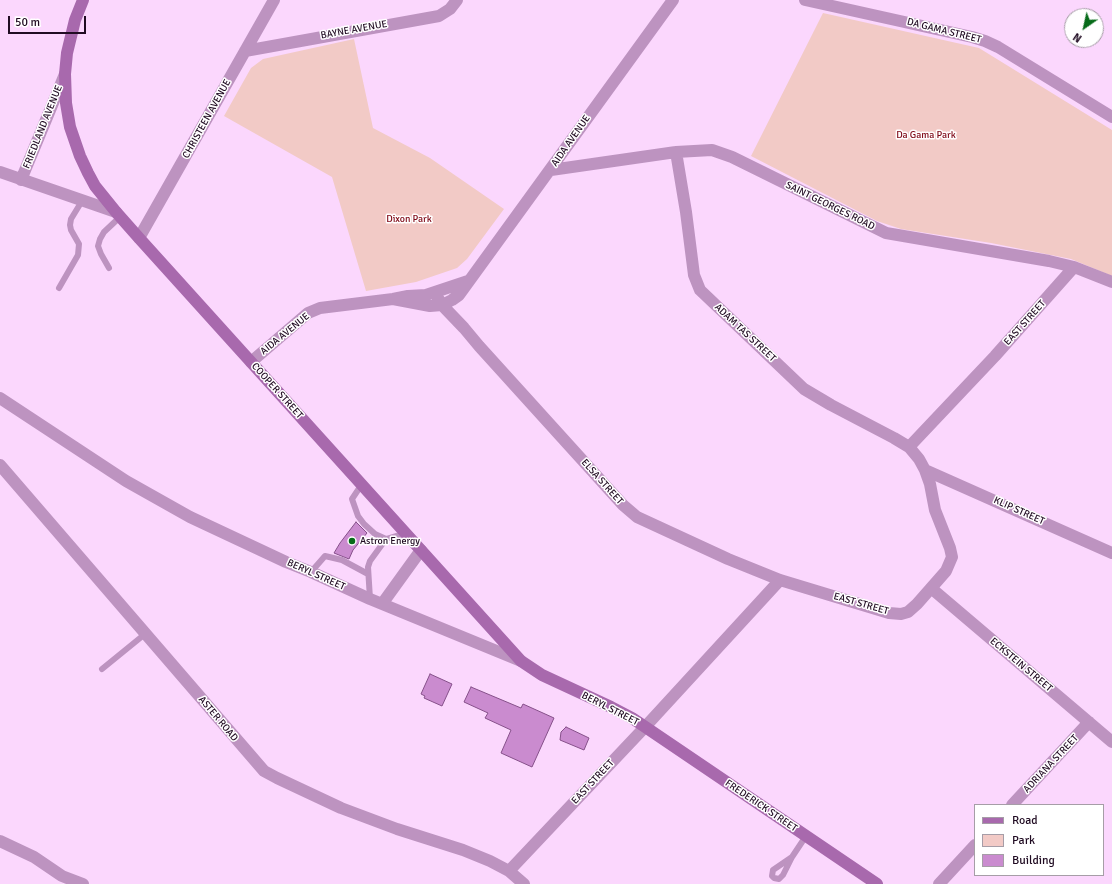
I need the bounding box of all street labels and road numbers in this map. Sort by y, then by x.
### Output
street label: DA GAMA STREET [906,16,982,46]
street label: BAYNE AVENUE [320,18,388,42]
street label: CHRISTEEN AVENUE [180,77,234,161]
street label: FRIEDLAND AVENUE [21,83,65,171]
street label: AIDA AVENUE [549,113,593,169]
street label: SAINT GEORGES ROAD [783,179,877,233]
street label: EAST STREET [1002,298,1048,348]
street label: ADAM TAS STREET [712,302,778,364]
street label: AIDA AVENUE [258,310,312,358]
street label: COOPER STREET [249,361,305,421]
street label: ELSA STREET [578,457,626,507]
street label: KLIP STREET [992,494,1046,528]
street label: BERYL STREET [285,557,347,593]
street label: EAST STREET [832,590,890,618]
street label: ECKSTEIN STREET [987,635,1055,695]
street label: BERYL STREET [580,690,640,728]
street label: ASTER ROAD [196,694,240,744]
street label: ADRIANA STREET [1021,732,1081,796]
street label: EAST STREET [569,757,617,807]
street label: FREDERICK STREET [723,777,799,835]

